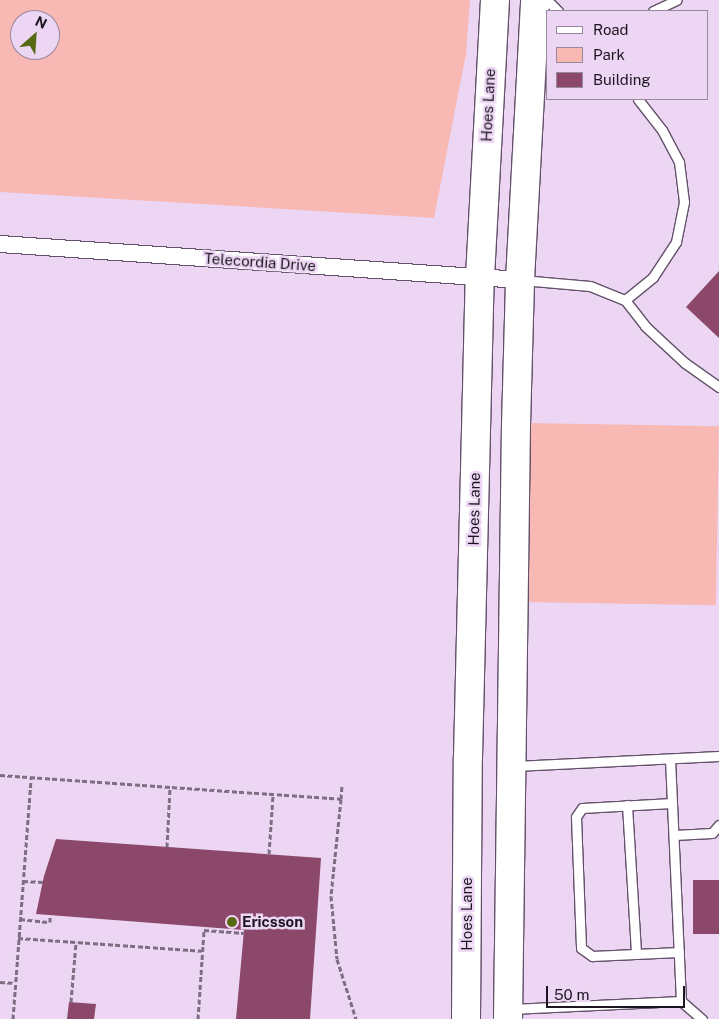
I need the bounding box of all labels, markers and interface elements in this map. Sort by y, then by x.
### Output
north arrow [10,10,60,60]
legend [546,10,709,100]
text: N [33,13,50,32]
text: Road [593,21,629,38]
text: Park [593,46,625,63]
street label: Hoes Lane [477,68,499,142]
text: Building [593,71,651,88]
street label: Telecordia Drive [204,249,316,275]
street label: Hoes Lane [464,472,484,546]
street label: Hoes Lane [458,877,476,951]
place label: Ericsson [242,913,303,931]
marker: Ericsson [226,916,238,928]
scale bar [549,976,688,1008]
text: 50 m [554,986,589,1003]

